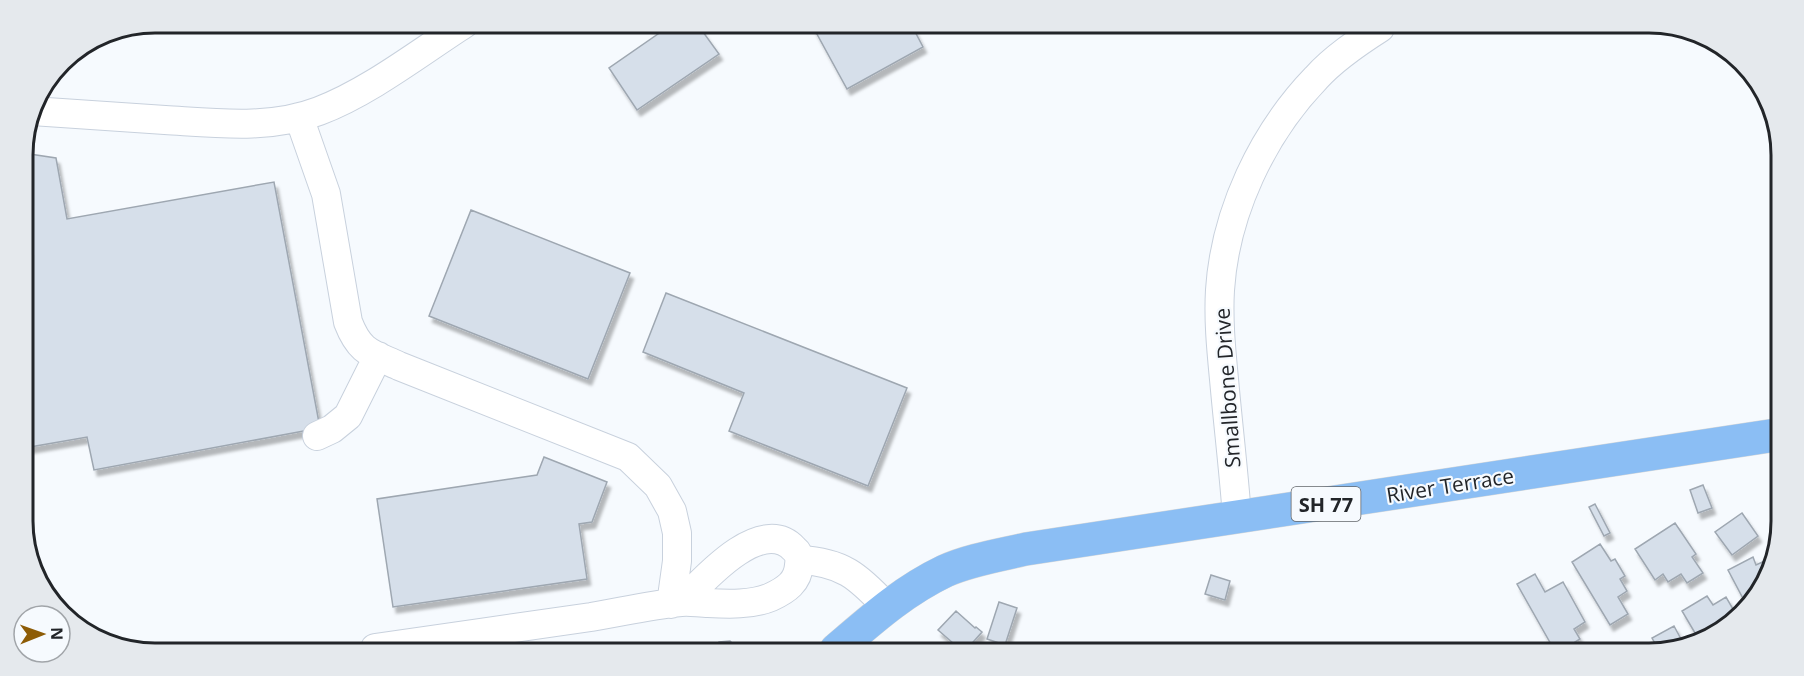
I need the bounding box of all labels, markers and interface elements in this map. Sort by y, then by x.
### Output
street label: Smallbone Drive [1207,307,1247,469]
street label: River Terrace [1384,461,1516,509]
road number: SH 77 [1292,487,1360,521]
north arrow [12,604,72,664]
text: N [46,627,68,640]

